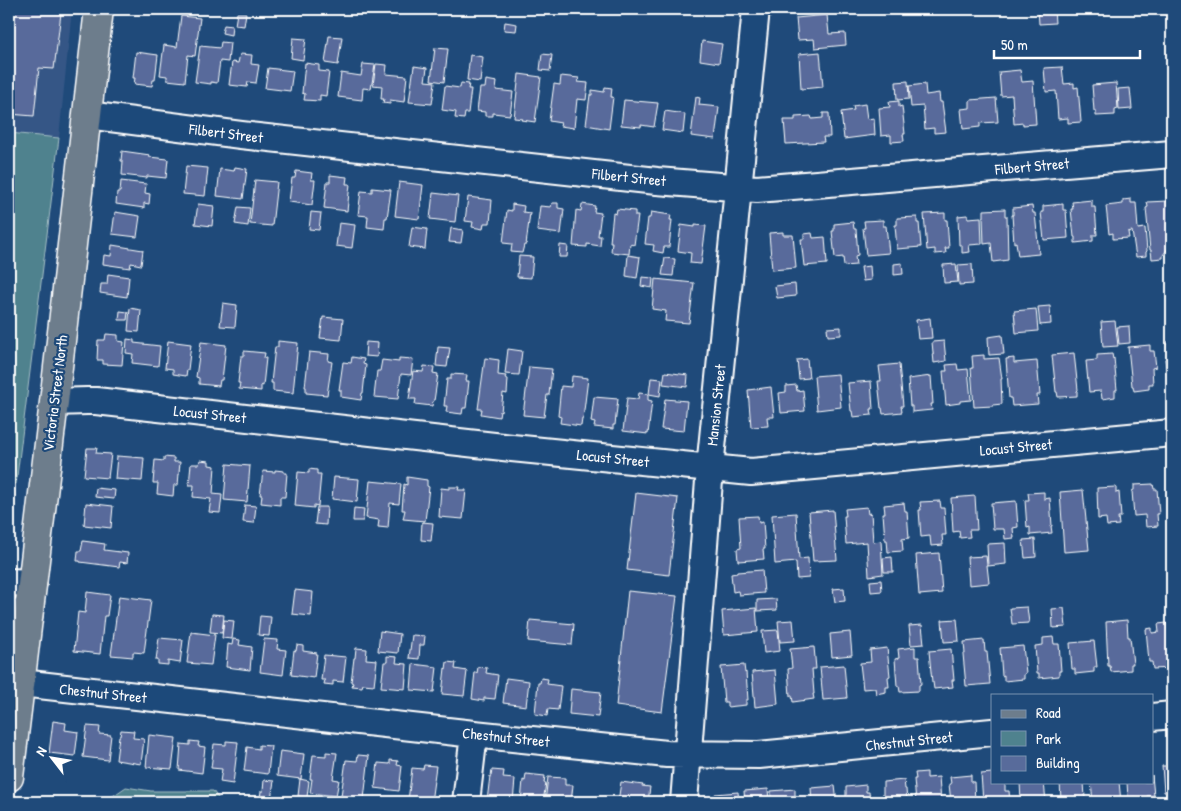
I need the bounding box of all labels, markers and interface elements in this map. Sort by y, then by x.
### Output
scale bar [994,28,1140,60]
text: 50 m [1001,34,1028,55]
street label: Filbert Street [187,118,265,148]
street label: Filbert Street [993,152,1071,180]
street label: Filbert Street [590,163,668,191]
street label: Victoria Street North [37,334,73,452]
street label: Mansion Street [701,362,731,447]
street label: Locust Street [173,400,248,428]
street label: Locust Street [979,433,1054,461]
street label: Locust Street [576,444,651,472]
street label: Chestnut Street [58,678,149,708]
legend [991,694,1154,784]
text: Road [1036,702,1061,723]
street label: Chestnut Street [461,722,552,752]
street label: Chestnut Street [864,726,955,756]
text: Park [1036,728,1061,749]
north arrow [28,734,78,784]
text: N [30,742,51,759]
text: Building [1036,752,1080,773]

